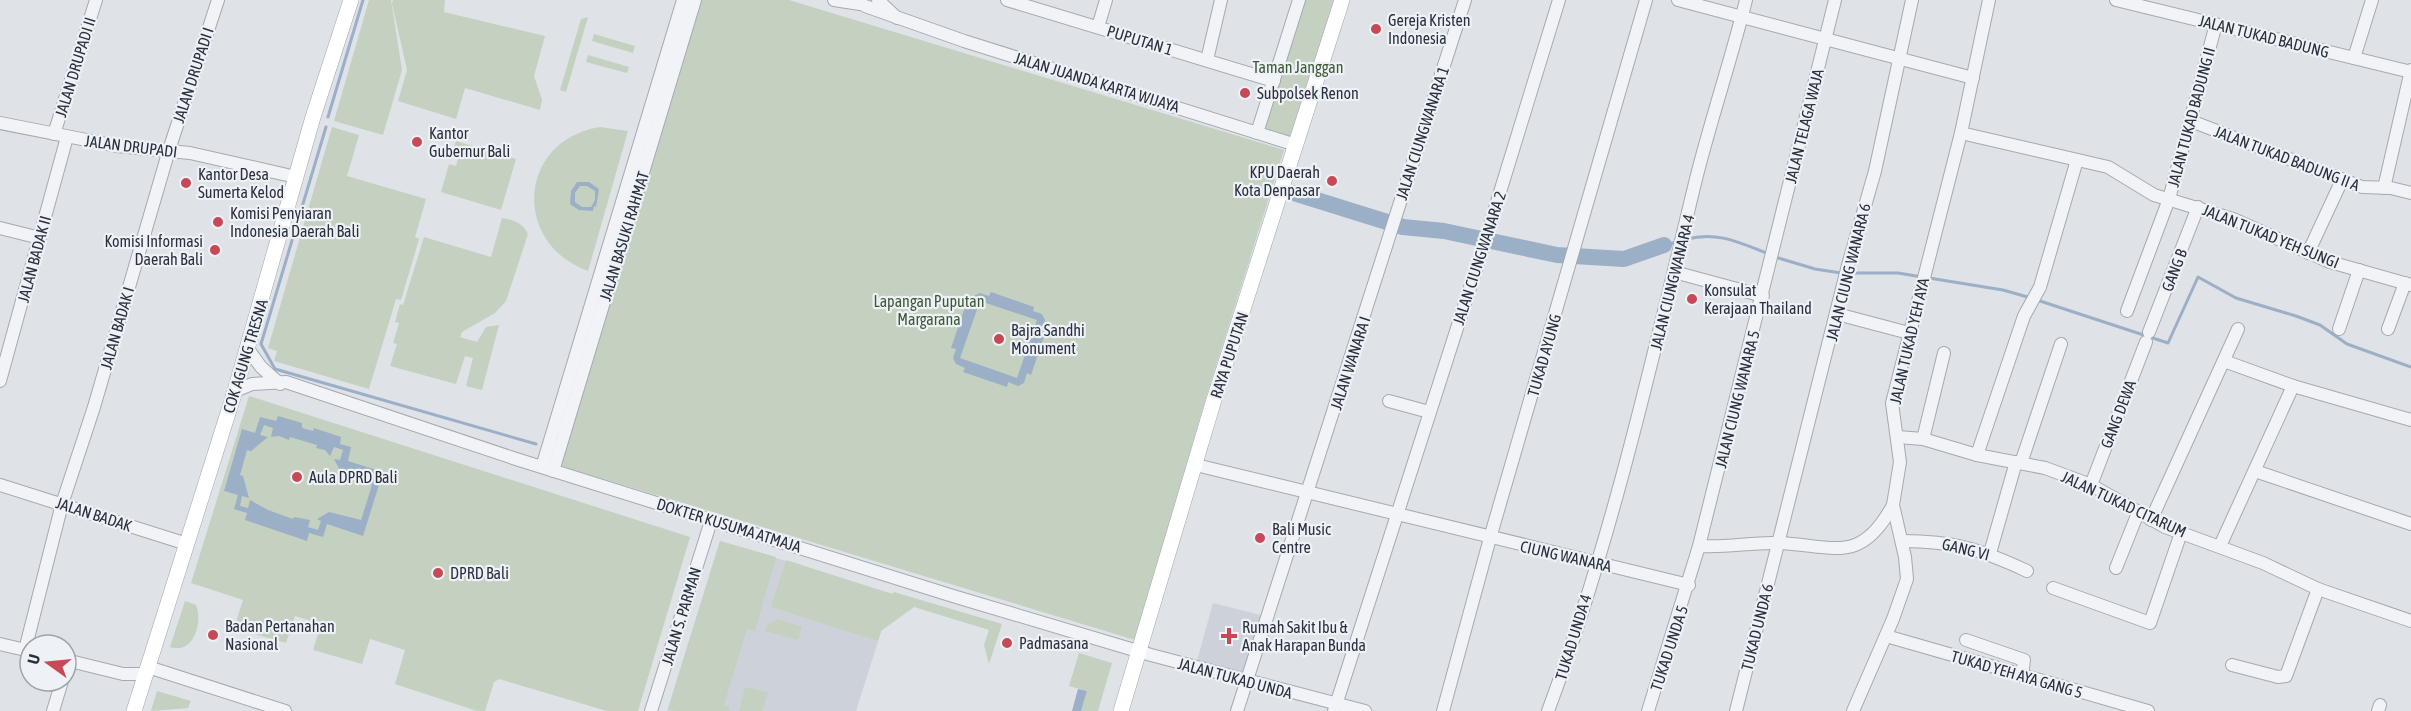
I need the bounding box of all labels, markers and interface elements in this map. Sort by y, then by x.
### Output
place label: Gereja Kristen Indonesia [1388,11,1470,47]
street label: JALAN TUKAD BADUNG [2197,11,2331,61]
street label: JALAN DRUPADI II [51,15,99,119]
street label: PUPUTAN 1 [1105,21,1175,59]
marker: Gereja Kristen Indonesia [1369,22,1383,36]
street label: JALAN DRUPADI I [169,25,217,125]
street label: JALAN TUKAD BADUNG II [2164,45,2218,189]
street label: JALAN JUANDA KARTA WIJAYA [1012,48,1182,116]
park label: Taman Janggan [1253,58,1343,77]
street label: JALAN CIUNGWANARA 1 [1392,64,1452,202]
street label: JALAN TELAGA WAJA [1781,67,1827,185]
place label: Subpolsek Renon [1257,84,1359,103]
marker: Subpolsek Renon [1238,86,1252,100]
street label: JALAN TUKAD BADUNG II A [2212,122,2362,194]
place label: Kantor Gubernur Bali [429,124,510,160]
street label: JALAN DRUPADI [84,131,178,161]
marker: Kantor Gubernur Bali [410,135,424,149]
place label: KPU Daerah Kota Denpasar [1234,163,1320,200]
place label: Kantor Desa Sumerta Kelod [198,165,284,201]
street label: JALAN BASUKI RAHMAT [596,169,652,303]
marker: KPU Daerah Kota Denpasar [1325,174,1339,188]
marker: Kantor Desa Sumerta Kelod [179,176,193,190]
street label: JALAN CIUNGWANARA 2 [1449,189,1509,327]
street label: JALAN TUKAD YEH SUNGI [2200,200,2342,272]
street label: JALAN CIUNG WANARA 6 [1822,201,1874,343]
place label: Komisi Penyiaran Indonesia Daerah Bali [230,204,359,240]
street label: JALAN CIUNGWANARA 4 [1646,212,1698,352]
street label: JALAN BADAK II [14,214,54,304]
marker: Komisi Penyiaran Indonesia Daerah Bali [211,215,225,229]
place label: Komisi Informasi Daerah Bali [104,232,203,268]
marker: Komisi Informasi Daerah Bali [208,243,222,257]
street label: GANG B [2158,246,2190,294]
street label: JALAN TUKAD YEH AYA [1886,276,1932,406]
place label: Konsulat Kerajaan Thailand [1704,281,1812,318]
street label: JALAN BADAK I [97,285,137,371]
park label: Lapangan Puputan Margarana [873,292,985,329]
marker: Konsulat Kerajaan Thailand [1685,292,1699,306]
street label: COK AGUNG TRESNA [219,297,271,415]
street label: RAYA PUPUTAN [1207,310,1251,400]
street label: TUKAD AYUNG [1524,312,1564,398]
street label: JALAN WANARA I [1326,314,1374,412]
place label: Bajra Sandhi Monument [1011,321,1085,357]
street label: JALAN CIUNG WANARA 5 [1711,328,1763,470]
marker: Bajra Sandhi Monument [992,332,1006,346]
street label: GANG DEWA [2097,377,2139,451]
street label: JALAN TUKAD CITARUM [2059,467,2189,541]
place label: Aula DPRD Bali [309,468,397,486]
marker: Aula DPRD Bali [290,470,304,484]
street label: JALAN BADAK [54,493,134,535]
street label: DOKTER KUSUMA ATMAJA [655,494,804,556]
place label: Bali Music Centre [1272,520,1331,556]
marker: Bali Music Centre [1253,531,1267,545]
street label: GANG VI [1940,534,1992,564]
street label: CIUNG WANARA [1519,537,1614,575]
place label: DPRD Bali [450,564,509,582]
street label: JALAN S. PARMAN [658,565,704,667]
marker: DPRD Bali [431,566,445,580]
street label: TUKAD UNDA 6 [1738,582,1776,672]
street label: TUKAD UNDA 4 [1551,592,1595,682]
street label: TUKAD UNDA 5 [1647,603,1691,693]
place label: Badan Pertanahan Nasional [225,617,335,653]
place label: Rumah Sakit Ibu & Anak Harapan Bunda [1242,618,1366,655]
marker: Rumah Sakit Ibu & Anak Harapan Bunda [1220,627,1238,645]
marker: Badan Pertanahan Nasional [206,628,220,642]
north arrow [18,633,78,693]
place label: Padmasana [1019,634,1089,652]
marker: Padmasana [1000,636,1014,650]
street label: TUKAD YEH AYA GANG 5 [1949,647,2085,701]
text: U [24,652,43,666]
street label: JALAN TUKAD UNDA [1176,654,1294,702]

